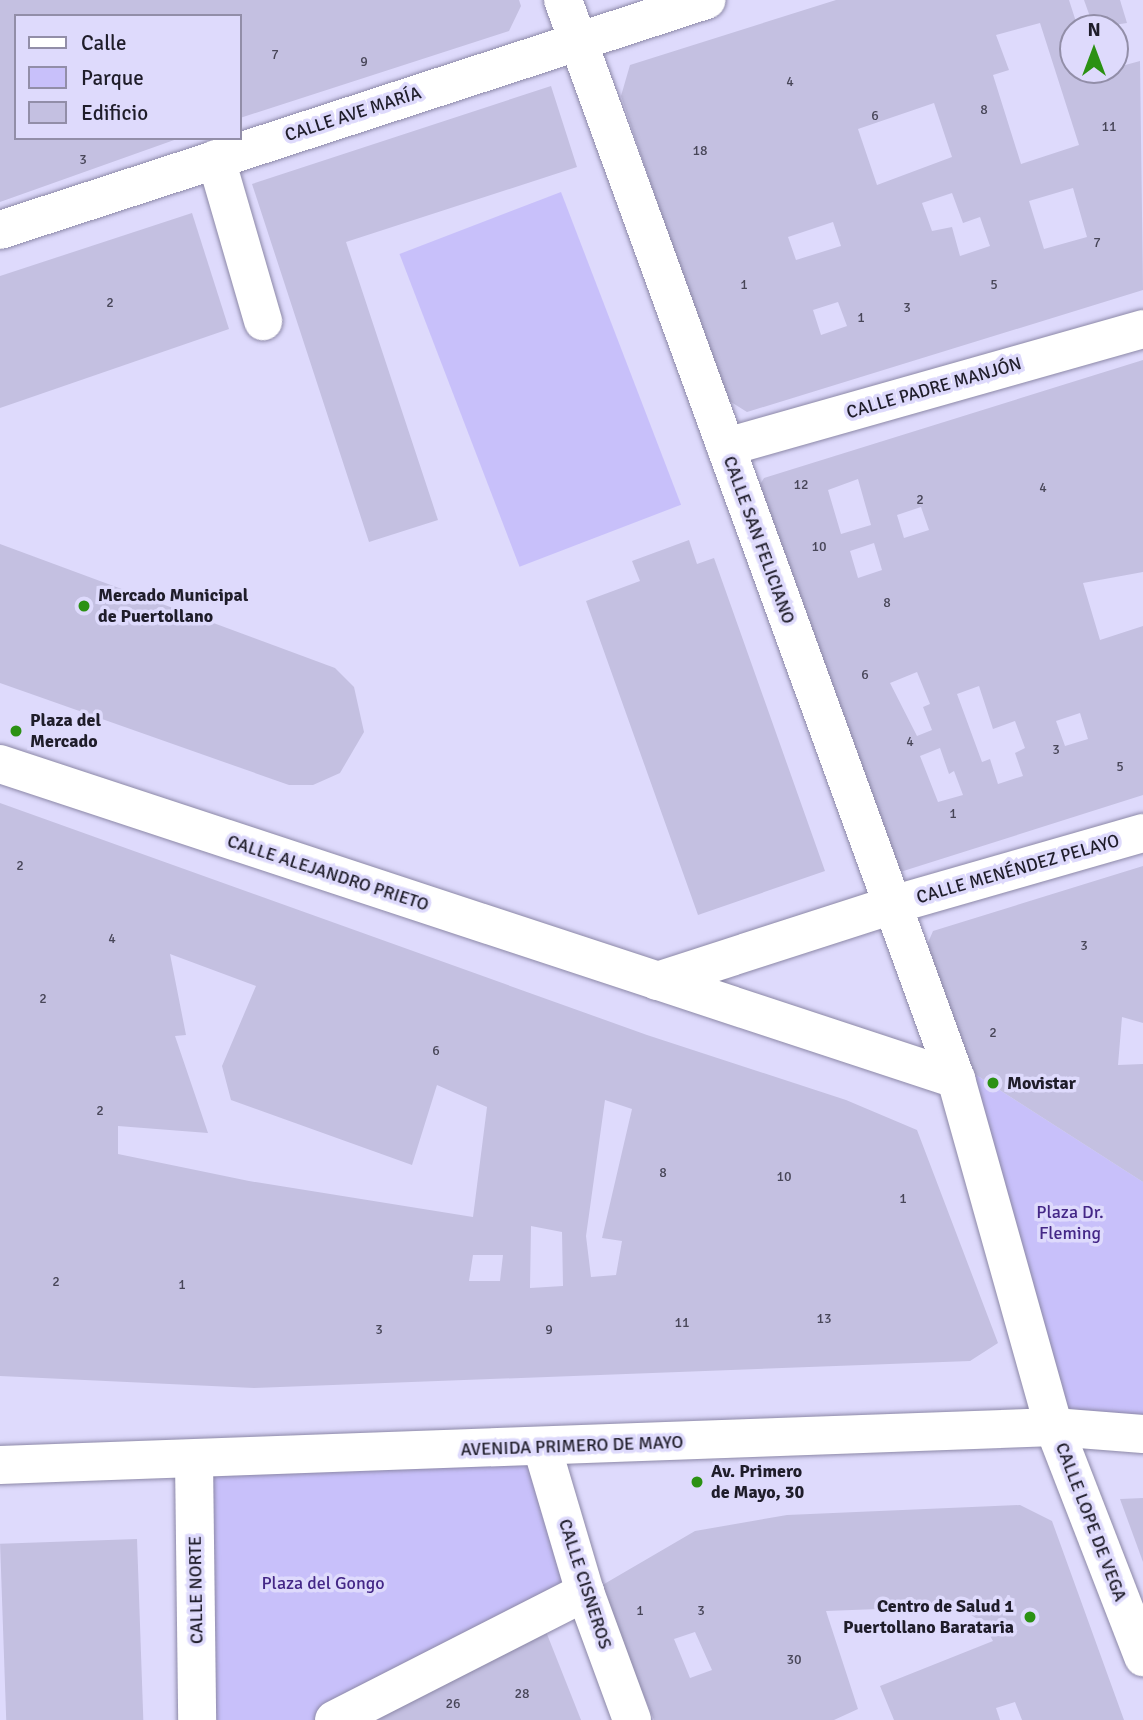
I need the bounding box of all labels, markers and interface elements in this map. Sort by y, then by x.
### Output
legend [14,14,242,140]
north arrow [1059,14,1129,84]
text: N [1087,18,1101,42]
text: Calle [81,30,127,56]
house number: 7 [271,47,279,63]
house number: 9 [360,54,368,70]
text: Parque [81,65,144,91]
house number: 4 [786,74,794,90]
street label: CALLE AVE MARÍA [282,82,424,146]
text: Edificio [81,100,148,126]
house number: 8 [980,102,988,118]
house number: 6 [871,108,879,124]
house number: 11 [1101,119,1117,135]
house number: 18 [692,143,708,159]
house number: 3 [79,152,87,168]
house number: 7 [1093,235,1101,251]
house number: 1 [740,277,748,293]
house number: 5 [990,277,998,293]
house number: 2 [106,295,114,311]
house number: 3 [903,300,911,316]
house number: 1 [857,310,865,326]
street label: CALLE PADRE MANJÓN [844,353,1024,423]
street label: CALLE SAN FELICIANO [719,453,799,627]
house number: 12 [793,477,809,493]
house number: 4 [1039,480,1047,496]
house number: 2 [916,492,924,508]
house number: 10 [811,539,827,555]
place label: Mercado Municipal de Puertollano [98,585,248,628]
house number: 8 [883,595,891,611]
marker: Mercado Municipal de Puertollano [76,598,92,614]
house number: 6 [861,667,869,683]
place label: Plaza del Mercado [30,710,101,752]
marker: Plaza del Mercado [8,723,24,739]
house number: 4 [906,734,914,750]
house number: 3 [1052,742,1060,758]
house number: 5 [1116,759,1124,775]
house number: 1 [949,806,957,822]
street label: CALLE ALEJANDRO PRIETO [225,830,431,916]
street label: CALLE MENÉNDEZ PELAYO [914,830,1122,908]
house number: 2 [16,858,24,874]
house number: 4 [108,931,116,947]
house number: 3 [1080,938,1088,954]
house number: 2 [39,991,47,1007]
house number: 2 [989,1025,997,1041]
house number: 6 [432,1043,440,1059]
place label: Movistar [1007,1072,1076,1094]
marker: Movistar [985,1075,1001,1091]
house number: 2 [96,1103,104,1119]
house number: 8 [659,1165,667,1181]
house number: 10 [776,1169,792,1185]
house number: 1 [899,1191,907,1207]
park label: Plaza Dr. Fleming [1036,1202,1104,1244]
house number: 2 [52,1274,60,1290]
house number: 1 [178,1277,186,1293]
house number: 13 [816,1311,832,1327]
house number: 11 [674,1315,690,1331]
house number: 3 [375,1322,383,1338]
house number: 9 [545,1322,553,1338]
street label: AVENIDA PRIMERO DE MAYO [460,1431,684,1461]
street label: CALLE LOPE DE VEGA [1051,1440,1131,1604]
place label: Av. Primero de Mayo, 30 [711,1461,804,1504]
marker: Av. Primero de Mayo, 30 [689,1474,705,1490]
street label: CALLE CISNEROS [554,1516,616,1652]
street label: CALLE NORTE [184,1536,208,1644]
park label: Plaza del Gongo [261,1572,385,1594]
place label: Centro de Salud 1 Puertollano Barataria [843,1596,1014,1638]
house number: 1 [636,1603,644,1619]
house number: 3 [697,1603,705,1619]
marker: Centro de Salud 1 Puertollano Barataria [1020,1607,1040,1627]
house number: 30 [786,1652,802,1668]
house number: 28 [514,1686,530,1702]
house number: 26 [445,1696,461,1712]

